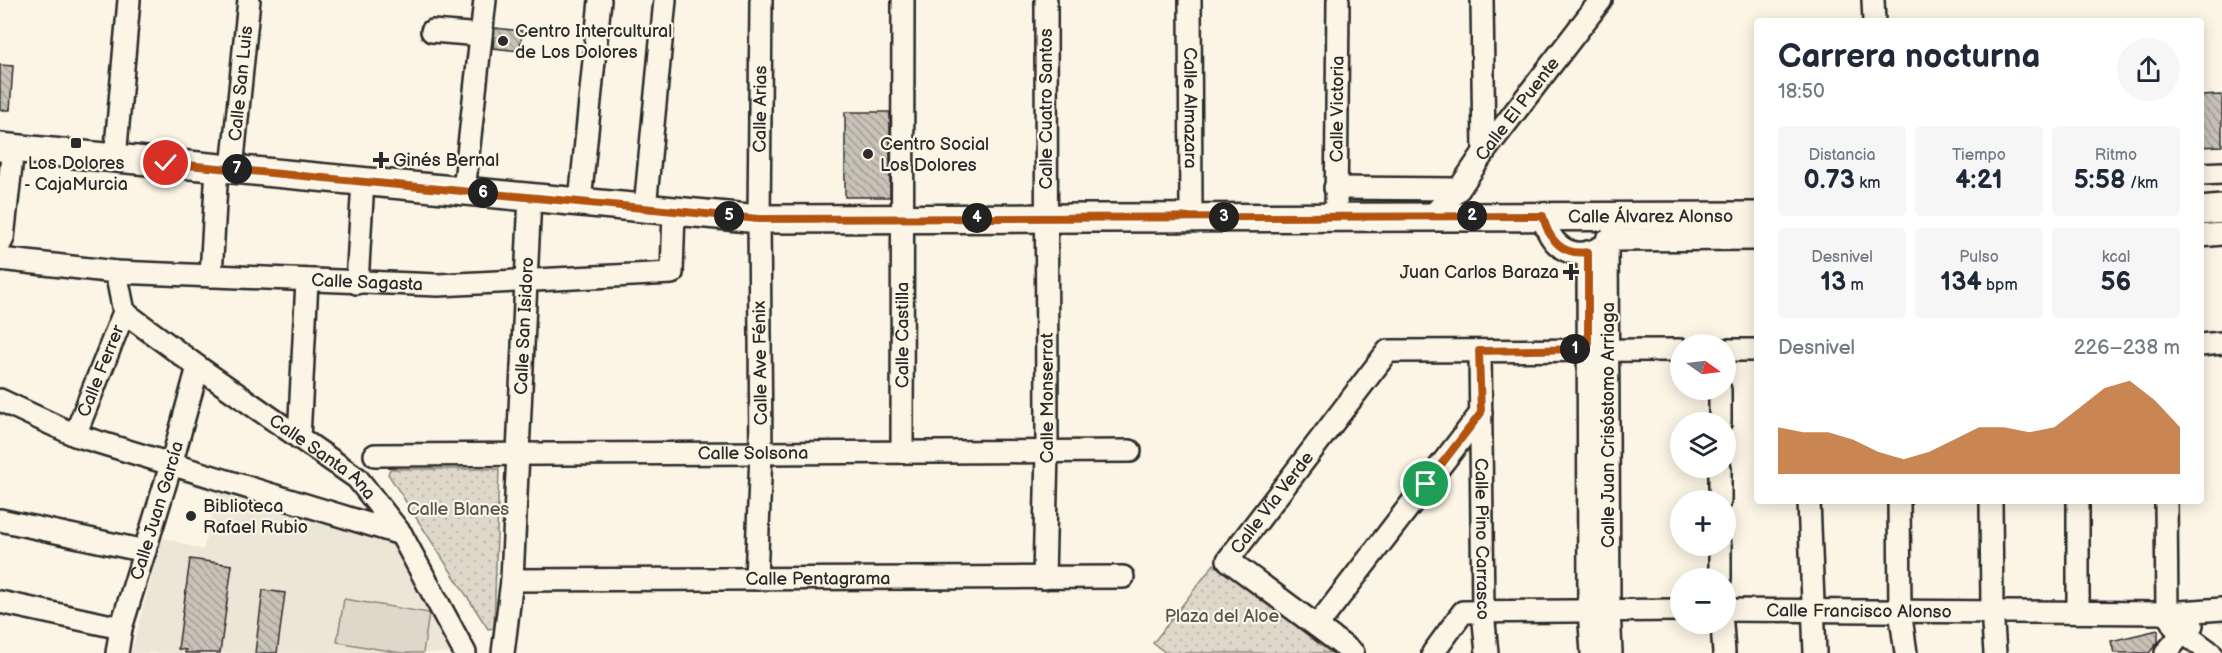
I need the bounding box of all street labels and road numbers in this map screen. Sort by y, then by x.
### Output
street label: Calle San Luis [225,25,257,142]
street label: Calle Cuatro Santos [1036,28,1057,190]
street label: Calle Almazara [1179,47,1201,169]
street label: Calle El Puente [1471,53,1564,165]
street label: Calle Victoria [1327,55,1348,163]
street label: Calle Arias [750,65,771,153]
street label: Calle Álvarez Alonso [1568,204,1733,228]
street label: Calle San Isidoro [511,256,538,395]
street label: Calle Sagasta [311,270,423,295]
street label: Calle Castilla [892,282,913,388]
street label: Calle Ave Fénix [749,300,772,426]
street label: Calle Juan Crisóstomo Arriaga [1598,302,1619,548]
street label: Calle Ferrer [73,322,129,420]
street label: Calle Monserrat [1037,332,1058,463]
street label: Calle Santa Ana [265,410,380,504]
street label: Calle Juan García [126,439,188,583]
street label: Calle Solsona [698,443,808,464]
street label: Calle Vía Verde [1226,447,1318,558]
street label: Calle Pino Carrasco [1470,458,1494,621]
street label: Calle Pentagrama [745,568,891,590]
street label: Calle Francisco Alonso [1766,600,1952,623]

